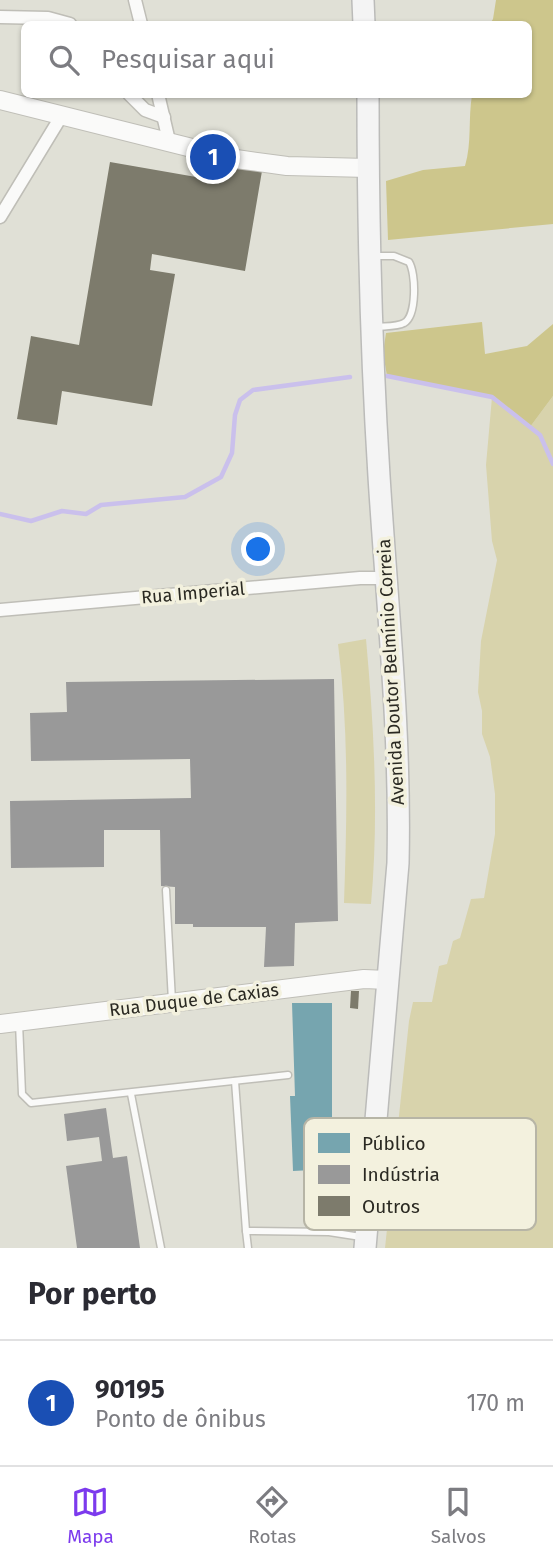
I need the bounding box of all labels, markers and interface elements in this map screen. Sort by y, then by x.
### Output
search box [21,21,532,98]
icon: search [45,41,83,79]
text: Pesquisar aqui [101,44,275,75]
pin: 1 [190,131,236,183]
your location [241,532,275,566]
street label: Avenida Doutor Belmínio Correia [373,538,409,806]
street label: Rua Imperial [140,578,246,608]
street label: Rua Duque de Caxias [108,979,280,1021]
legend [304,1118,536,1230]
text: Público [362,1132,426,1155]
text: Indústria [362,1163,440,1186]
text: Outros [362,1195,420,1218]
text: Por perto [28,1276,157,1312]
text: 90195 [95,1374,165,1405]
text: 1 [46,1389,56,1417]
text: 170 m [466,1389,525,1417]
text: Ponto de ônibus [95,1405,266,1433]
tab: Mapa [67,1483,114,1548]
tab: Rotas [248,1483,296,1548]
tab: Salvos [431,1483,486,1548]

